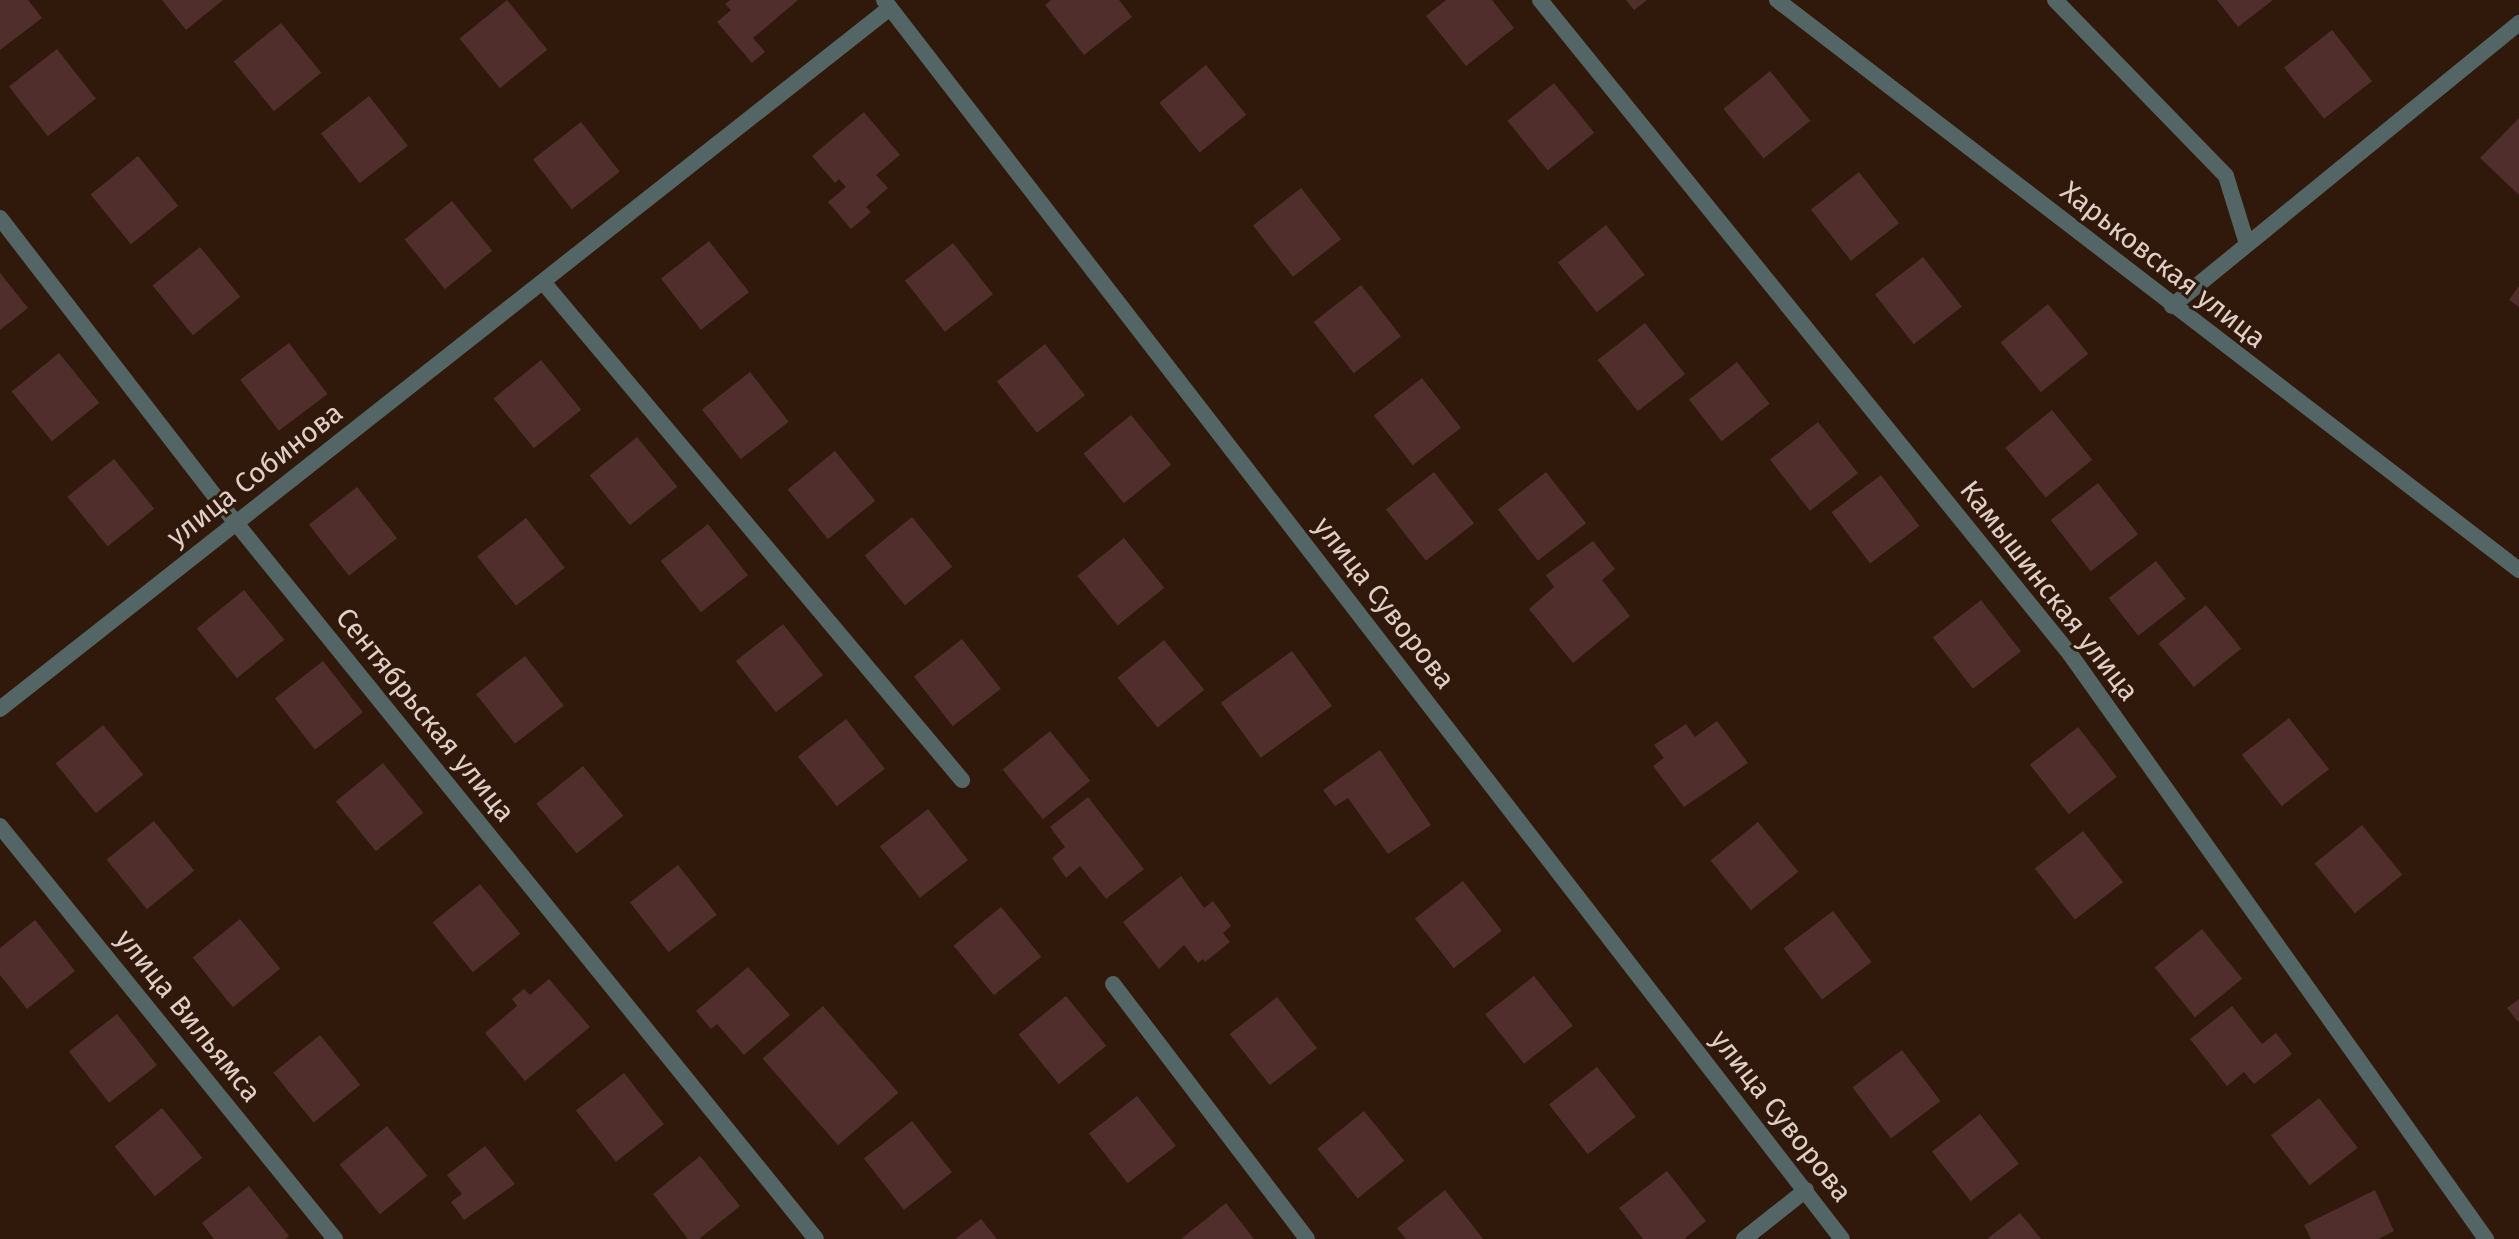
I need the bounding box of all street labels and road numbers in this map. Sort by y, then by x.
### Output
street label: Харьковская улица [2054,174,2272,356]
street label: улица Собинова [160,396,350,554]
street label: Камышинская улица [1953,474,2145,708]
street label: улица Суворова [1306,510,1462,696]
street label: Сентябрьская улица [328,601,522,829]
street label: улица Вильямса [108,923,268,1109]
street label: улица Суворова [1703,1023,1859,1209]

